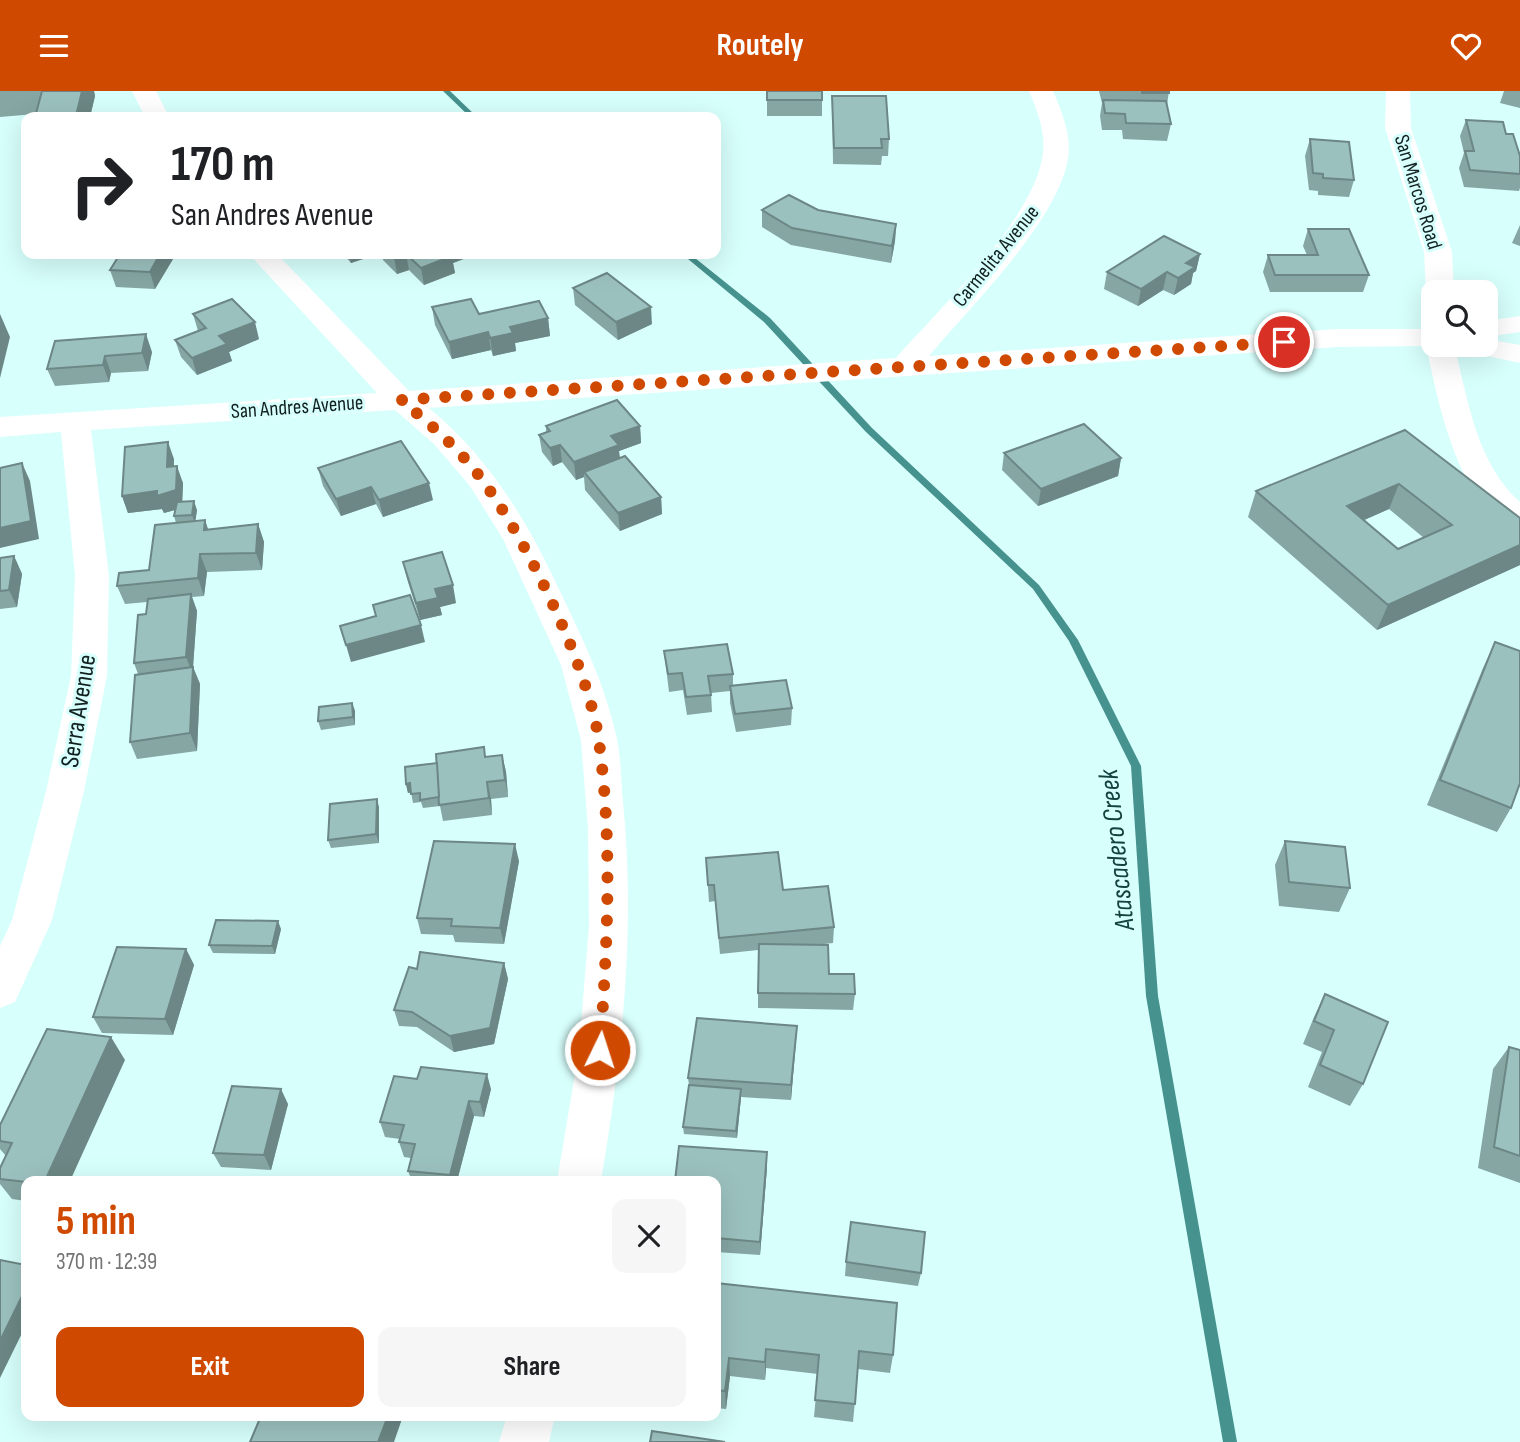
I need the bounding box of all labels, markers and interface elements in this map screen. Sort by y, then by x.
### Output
text: Routely [716,26,804,65]
icon: menu [35,27,73,65]
icon: heart [1447,27,1485,65]
street label: San Marcos Road [1389,132,1447,252]
text: 170 m [171,136,275,195]
icon: right [56,140,147,231]
text: San Andres Avenue [171,196,374,235]
street label: Carmelita Avenue [948,200,1044,312]
map controls [1421,280,1498,357]
button: search [1421,280,1498,357]
pin [1254,312,1314,372]
icon: arrive [1265,323,1303,361]
street label: San Andres Avenue [230,390,364,424]
street label: Serra Avenue [55,652,103,770]
water label: Atascadero Creek [1092,766,1142,933]
position arrow [563,1013,637,1087]
text: 5 min [56,1196,136,1247]
button: close [612,1199,686,1273]
text: 370 m · 12:39 [56,1248,157,1276]
button: Exit [56,1327,364,1407]
button: Share [378,1327,686,1407]

